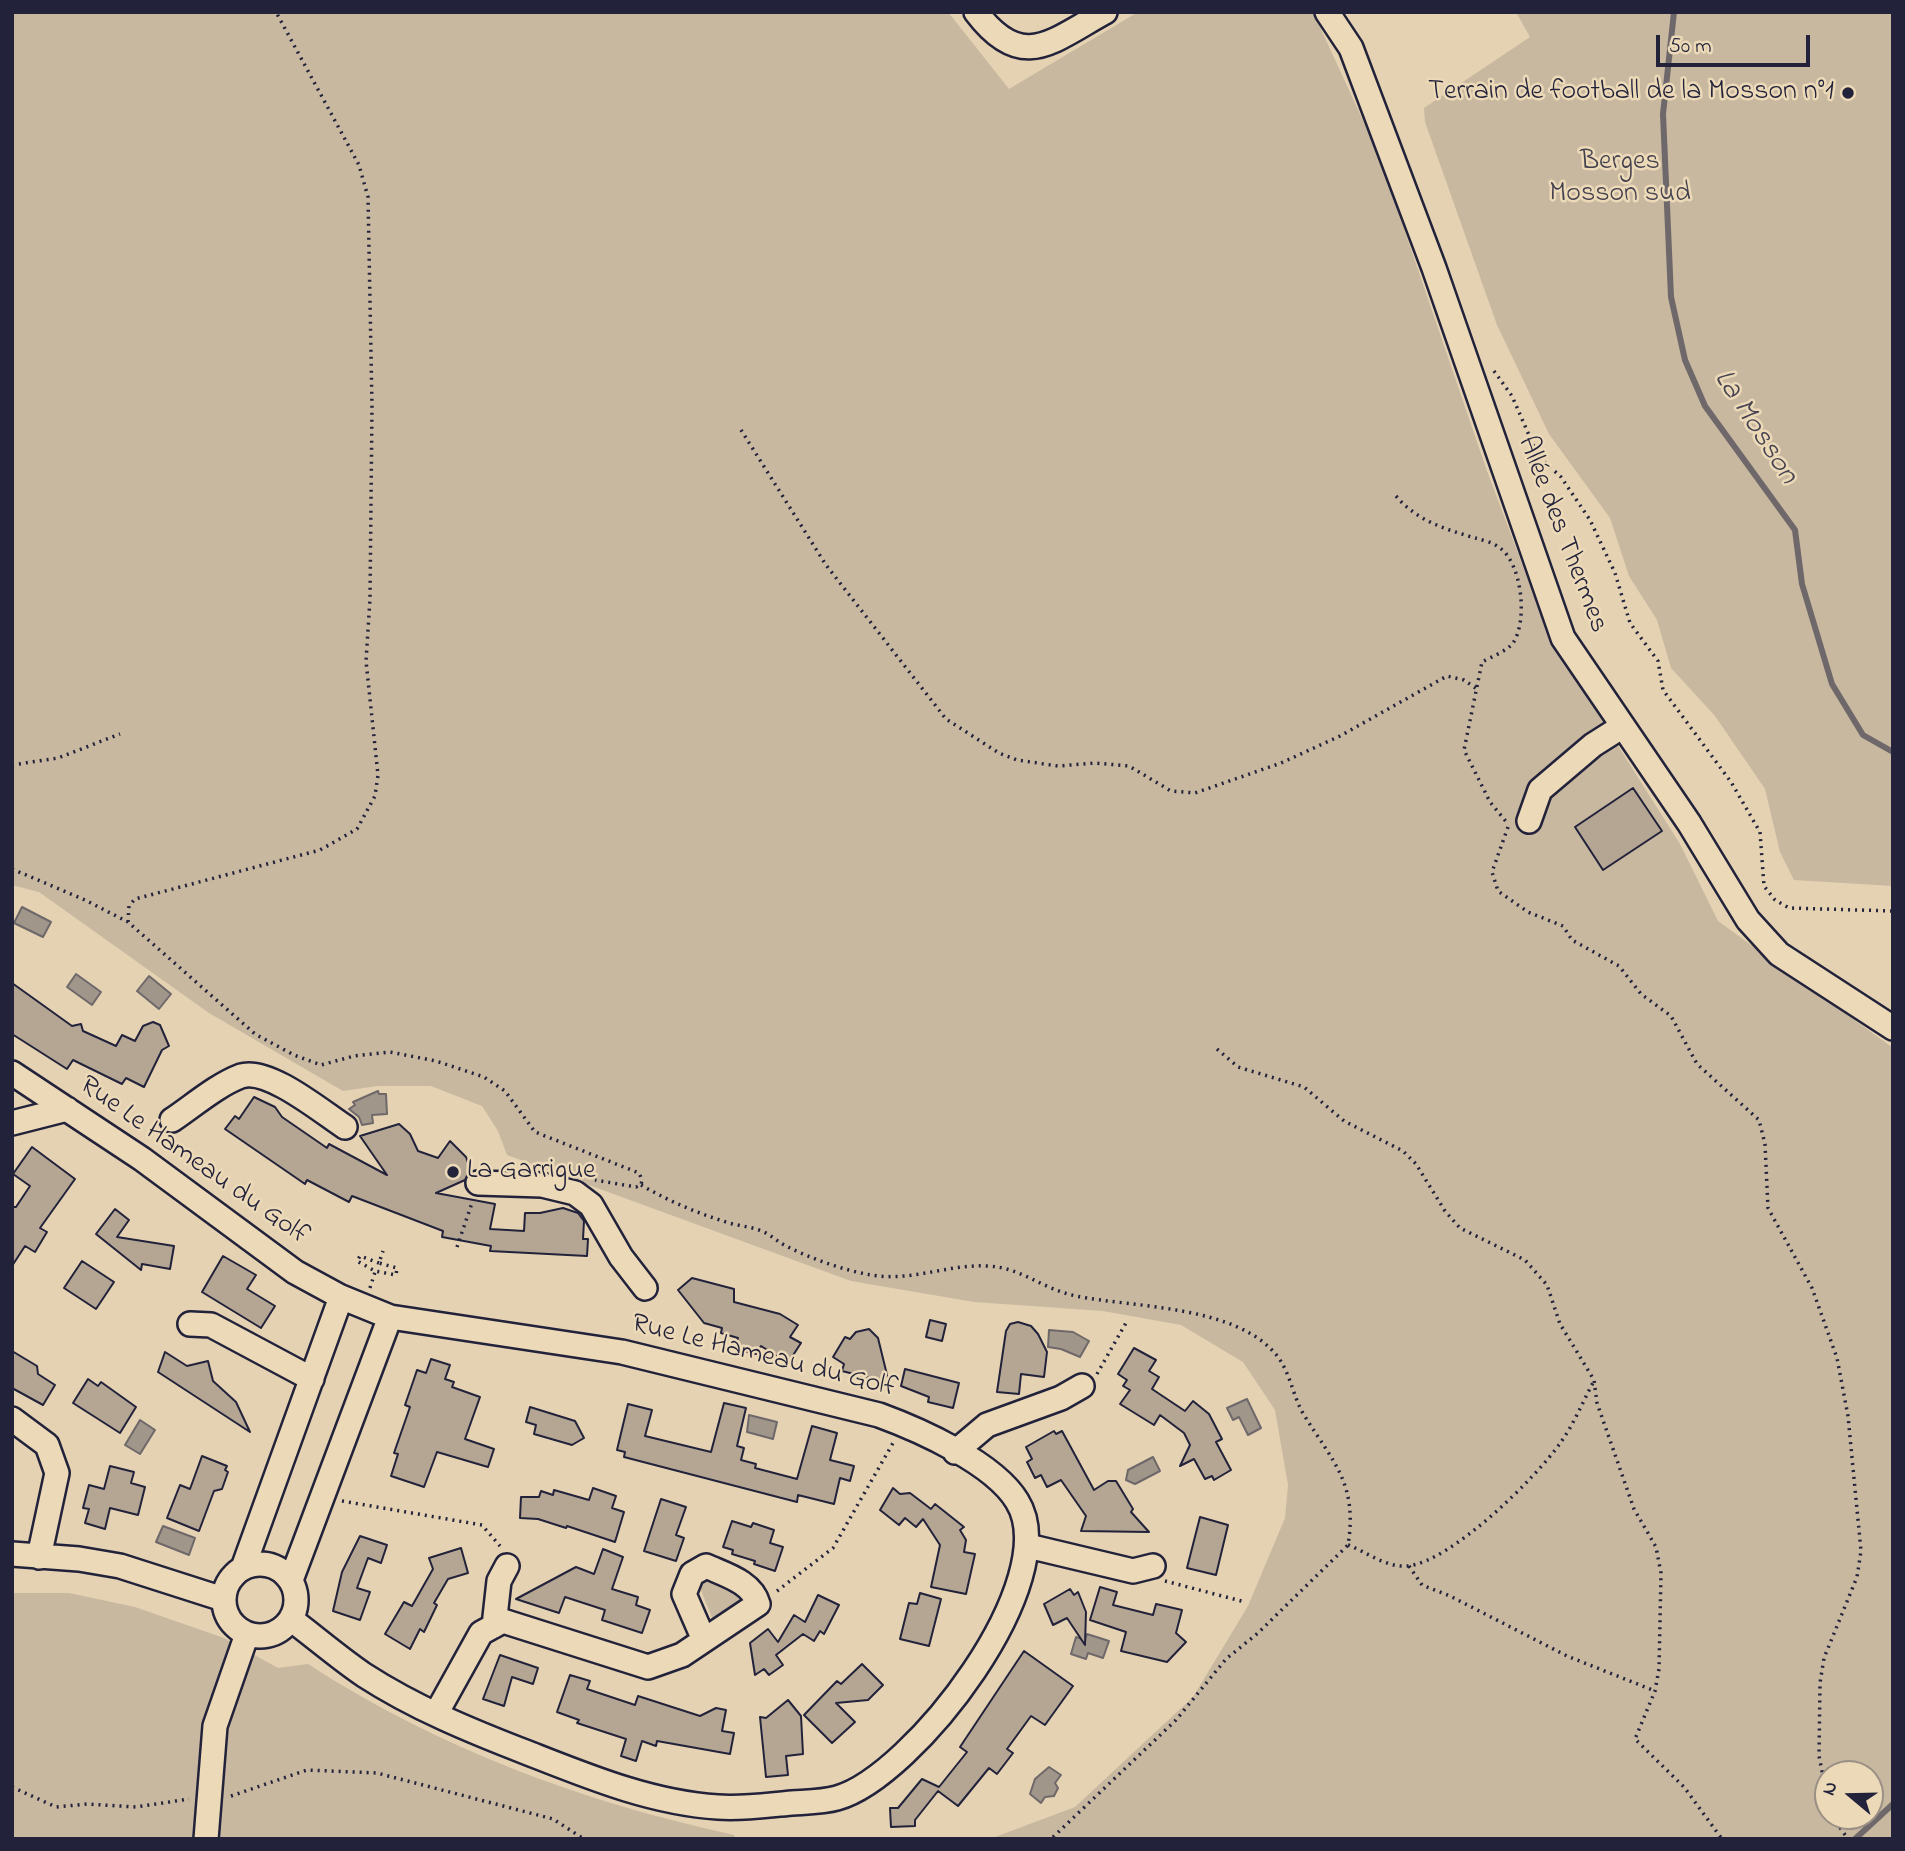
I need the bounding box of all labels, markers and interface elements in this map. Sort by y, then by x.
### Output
scale bar [1660,21,1814,65]
text: 50 m [1669,32,1712,62]
place label: Terrain de football de la Mosson n°1 [1428,76,1834,110]
marker: Terrain de football de la Mosson n°1 [1840,85,1856,101]
park label: Berges Mosson sud [1549,146,1691,212]
water label: La Mosson [1704,364,1804,492]
street label: Allée des Thermes [1508,432,1614,638]
street label: Rue Le Hameau du Golf [72,1070,314,1254]
place label: La Garrigue [467,1155,596,1189]
marker: La Garrigue [445,1164,461,1180]
street label: Rue Le Hameau du Golf [628,1309,900,1407]
north arrow [1814,1760,1884,1830]
text: N [1816,1778,1845,1799]

